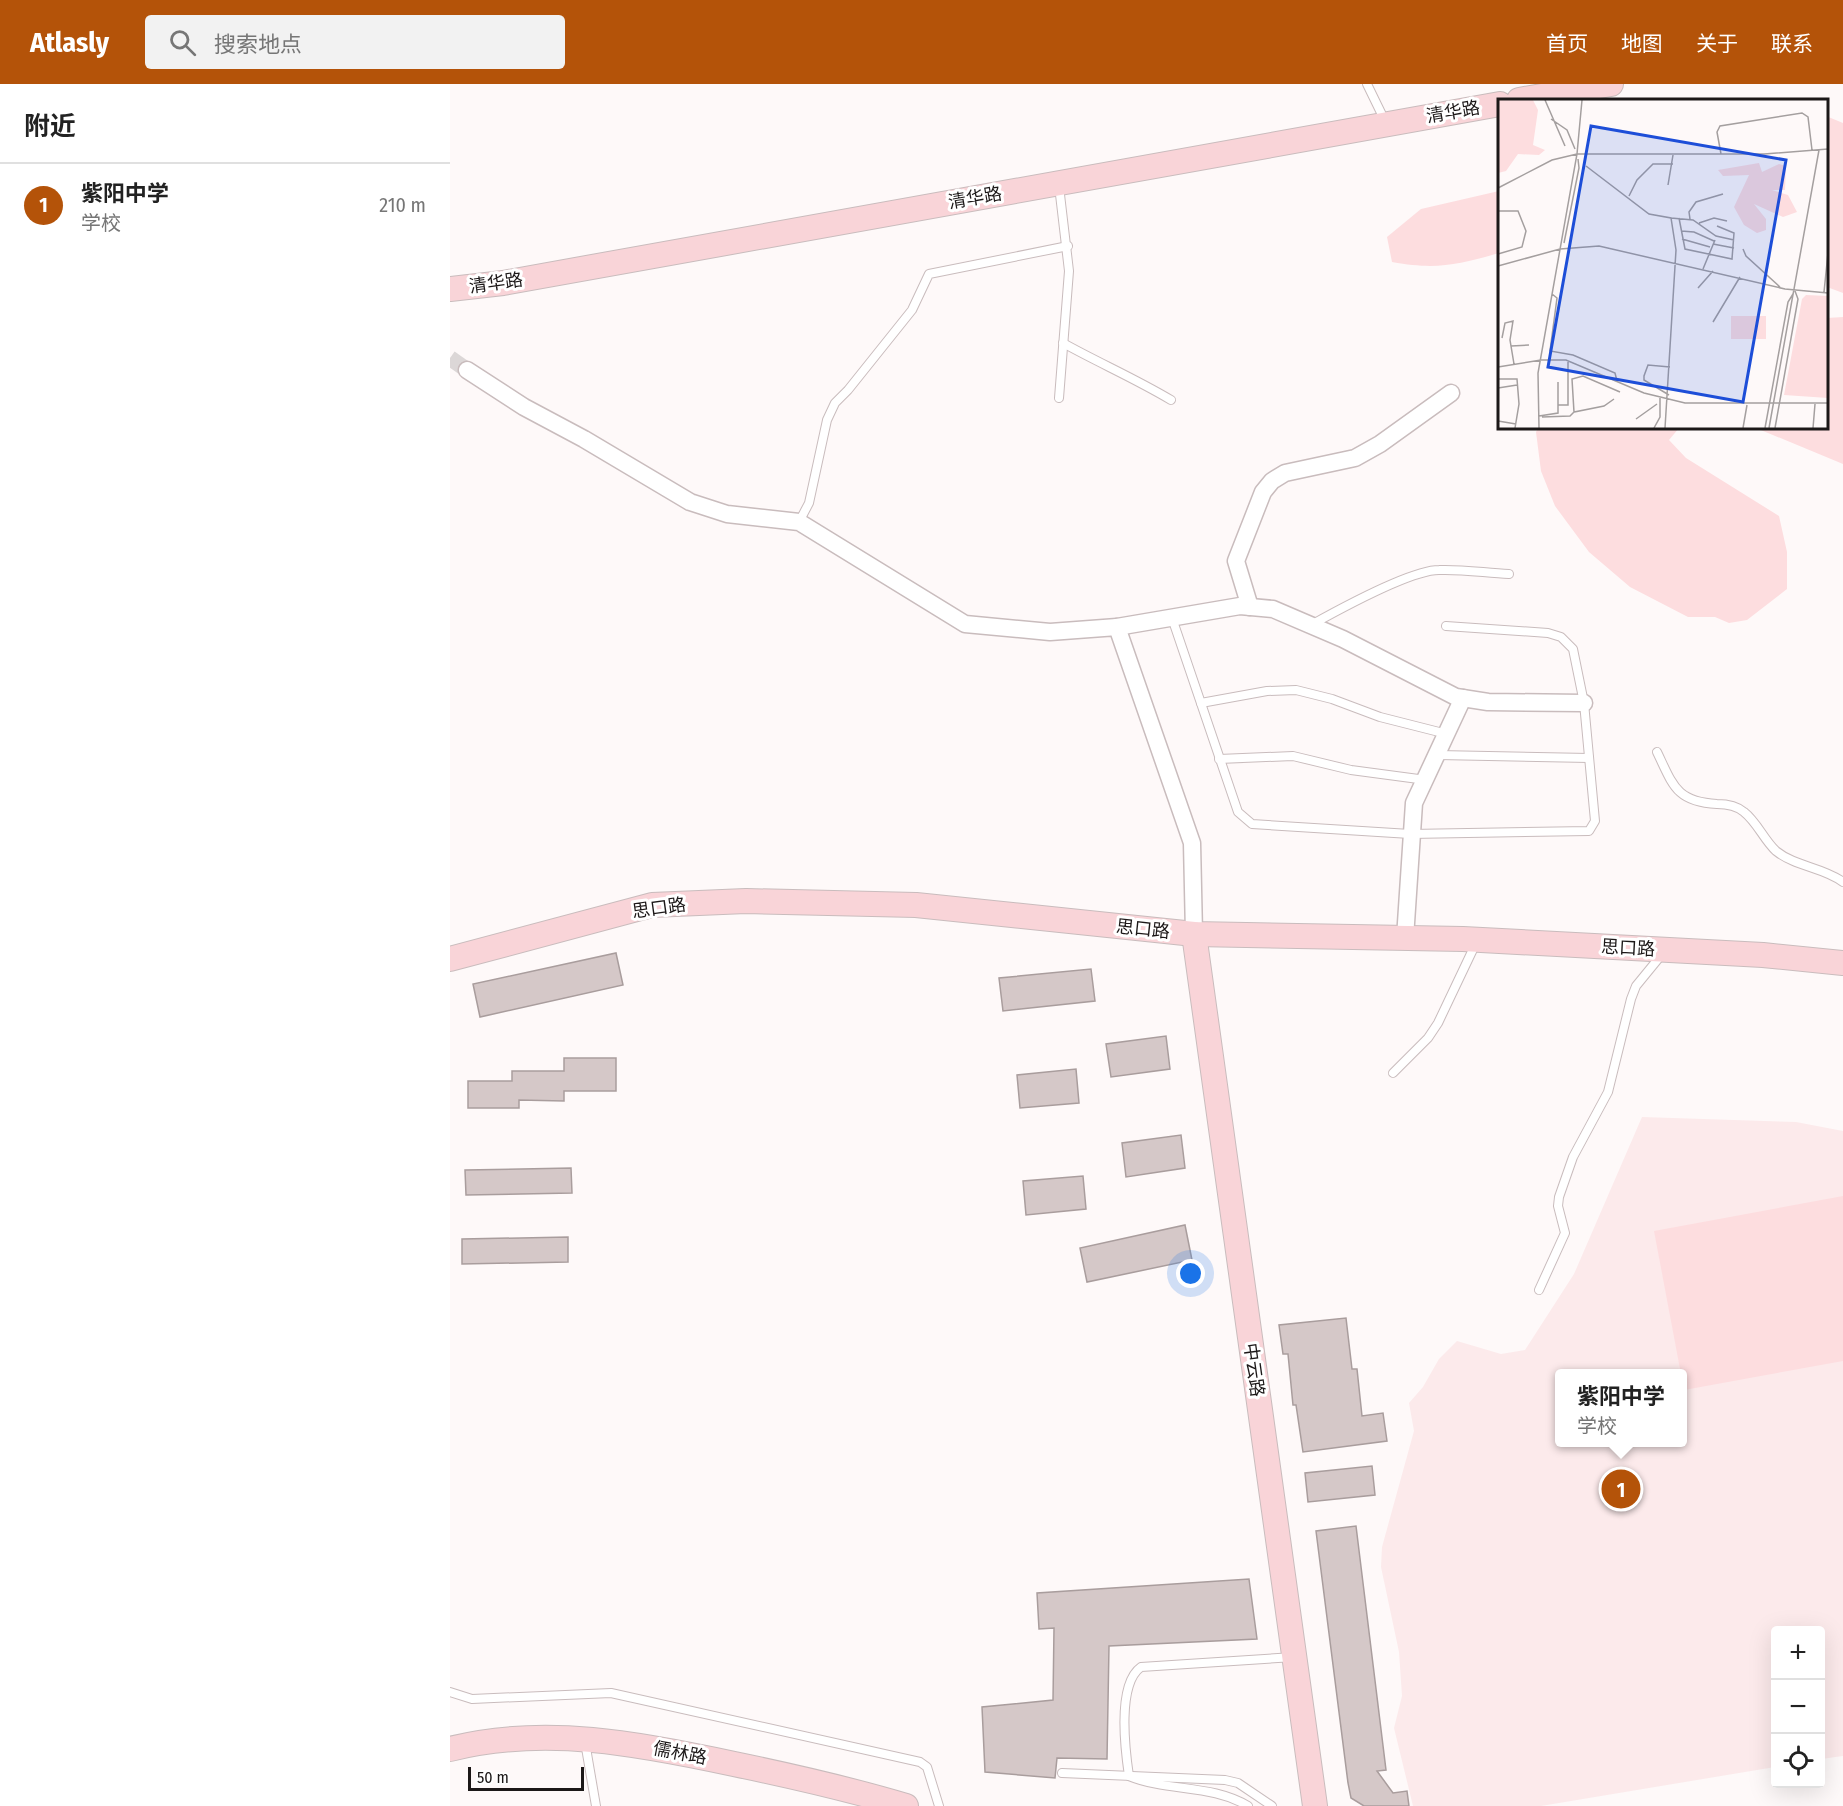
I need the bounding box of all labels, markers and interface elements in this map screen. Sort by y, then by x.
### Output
search box [145,15,565,69]
text: Atlasly [30,26,109,59]
icon: search [166,26,199,59]
text: 搜索地点 [214,31,302,58]
text: 首页 [1546,31,1588,57]
text: 地图 [1621,31,1663,57]
text: 关于 [1696,31,1738,57]
text: 联系 [1771,31,1813,57]
street label: 清华路 [1425,96,1481,128]
inset map [1498,99,1828,429]
text: 附近 [24,111,76,142]
text: 紫阳中学 [81,180,169,207]
street label: 清华路 [947,182,1003,214]
text: 1 [39,193,48,217]
text: 210 m [379,193,426,217]
text: 学校 [81,211,121,235]
street label: 清华路 [468,268,524,298]
street label: 思口路 [631,893,687,923]
street label: 思口路 [1115,915,1171,943]
street label: 思口路 [1600,936,1656,960]
your location [1176,1259,1205,1288]
street label: 中云路 [1239,1342,1269,1398]
popup [1555,1369,1687,1447]
text: 紫阳中学 [1577,1383,1665,1410]
text: 学校 [1577,1414,1617,1438]
pin: 1 [1602,1466,1640,1512]
map controls [1771,1626,1825,1788]
button: + [1771,1626,1825,1680]
button: − [1771,1680,1825,1734]
button: locate [1771,1734,1825,1788]
street label: 儒林路 [651,1737,709,1769]
scale bar [468,1764,584,1792]
text: 50 m [477,1768,509,1787]

